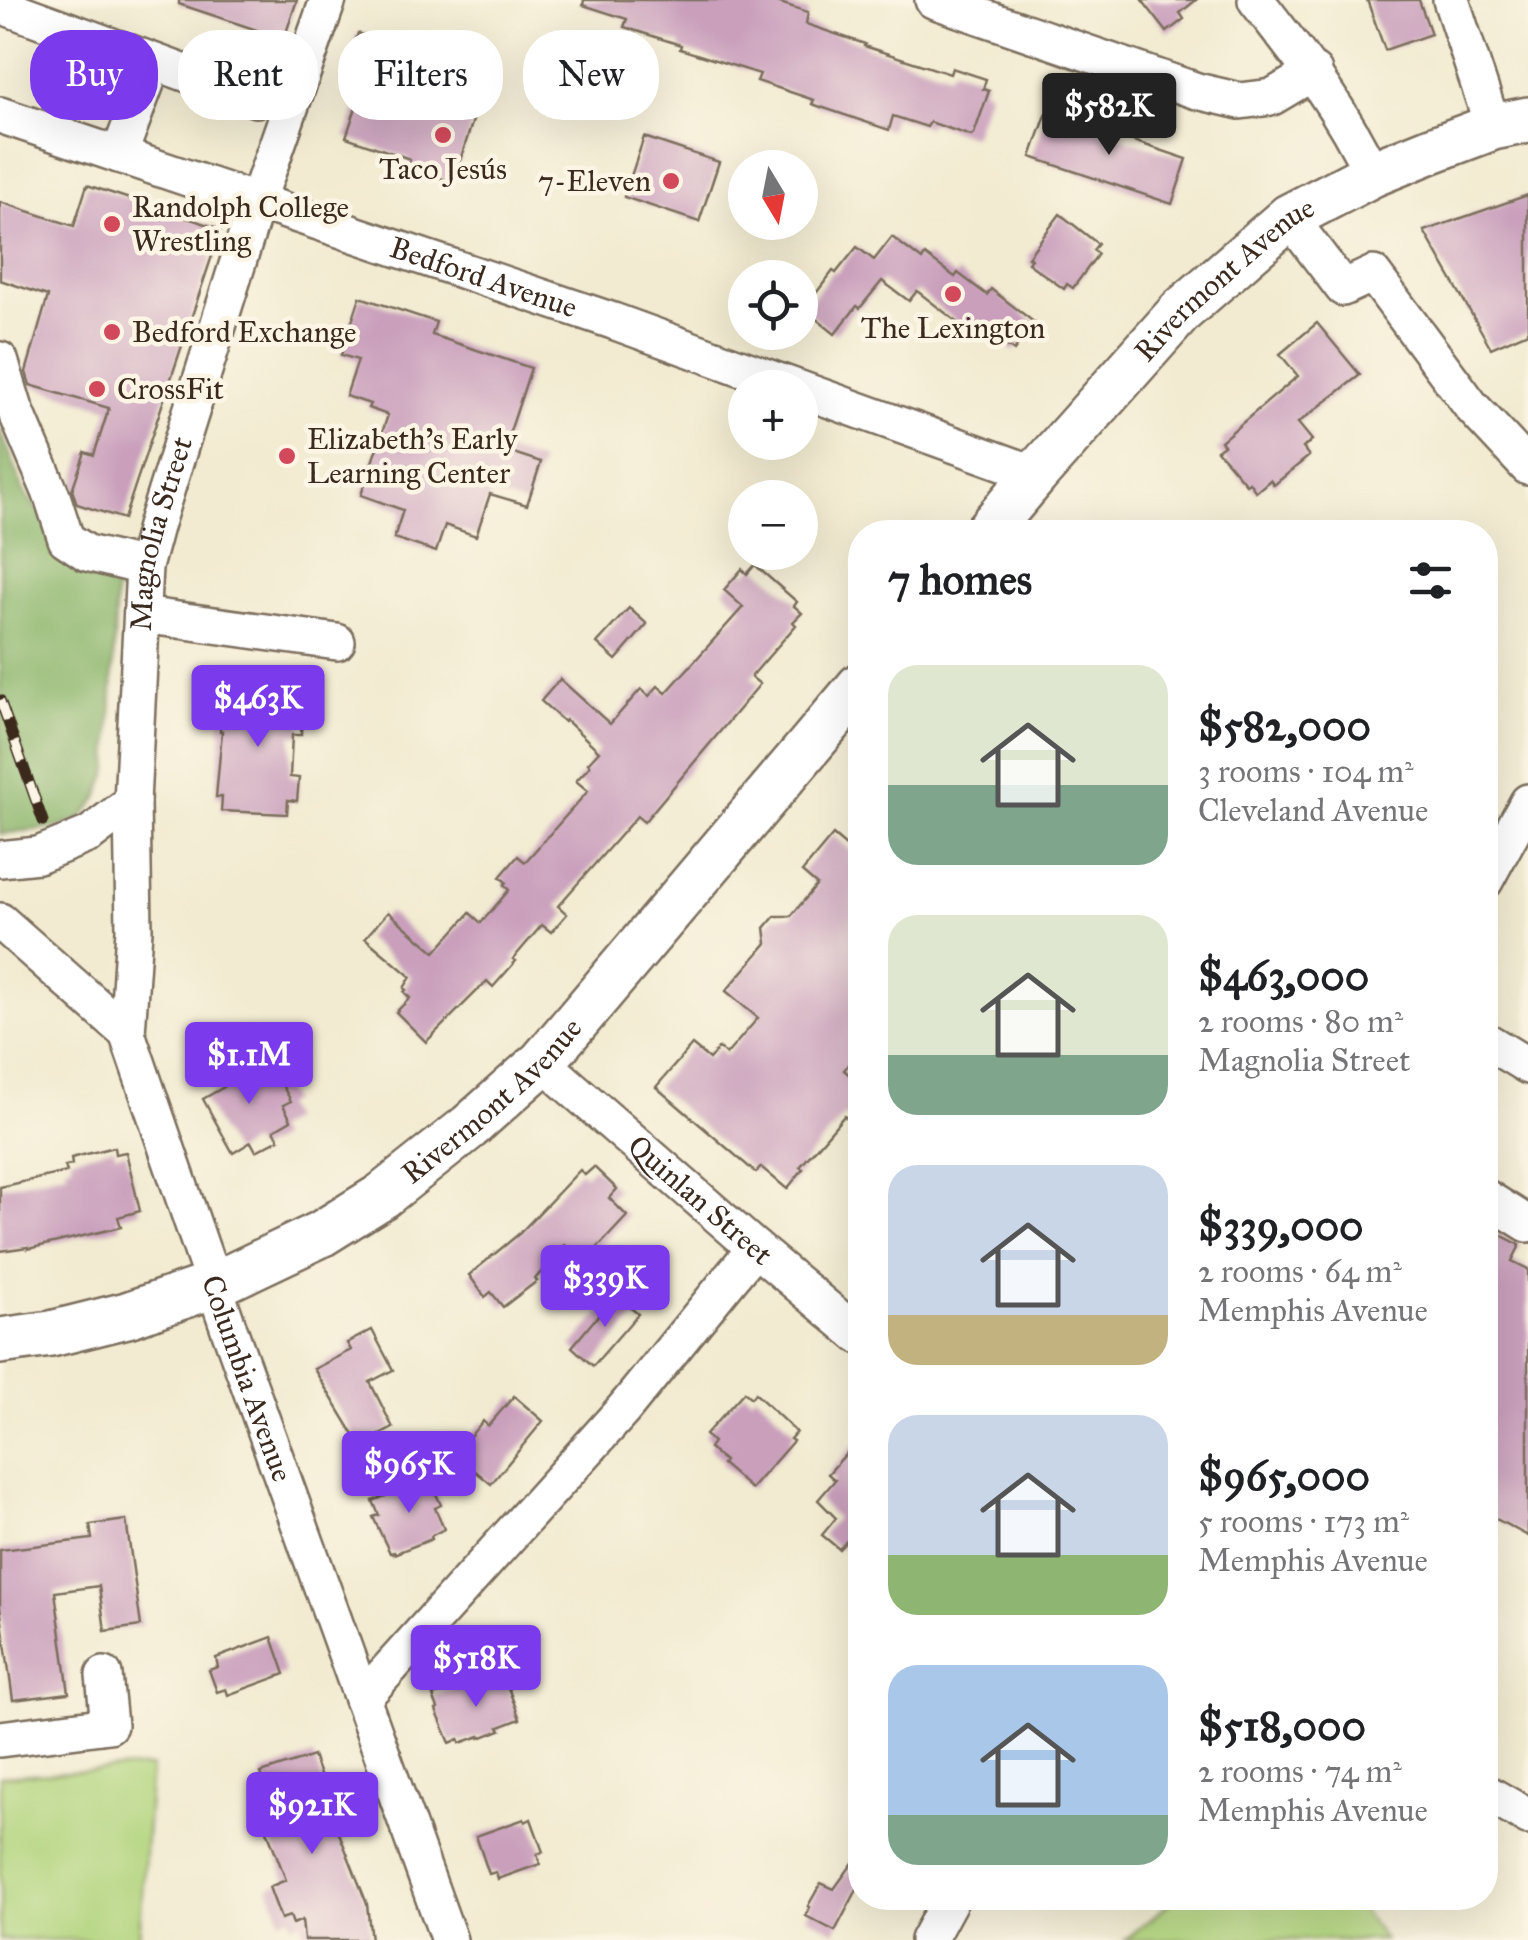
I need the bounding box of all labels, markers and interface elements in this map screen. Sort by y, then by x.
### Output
chip: Buy [30,30,158,120]
chip: Rent [178,30,318,120]
chip: Filters [338,30,503,120]
chip: New [523,30,659,120]
pin: $582K [1039,73,1179,158]
text: $582K [1064,86,1154,125]
marker: Taco Jesús [432,124,454,146]
north arrow [728,150,818,240]
map controls [728,150,818,570]
place label: Taco Jesús [379,151,507,187]
place label: 7-Eleven [538,163,651,199]
marker: 7-Eleven [660,170,682,192]
place label: Randolph College Wrestling [132,189,349,259]
street label: Rivermont Avenue [1127,189,1320,369]
marker: Randolph College Wrestling [101,213,123,235]
street label: Bedford Avenue [385,229,582,326]
button: locate [728,260,818,350]
marker: The Lexington [942,283,964,305]
place label: The Lexington [861,310,1045,346]
place label: Bedford Exchange [132,314,356,350]
marker: Bedford Exchange [101,321,123,343]
button: + [728,370,818,460]
place label: CrossFit [117,371,224,407]
marker: CrossFit [86,378,108,400]
place label: Elizabeth's Early Learning Center [307,421,518,491]
street label: Magnolia Street [123,432,200,632]
marker: Elizabeth's Early Learning Center [276,445,298,467]
button: − [728,480,818,570]
icon: filters [1403,553,1458,608]
text: 7 homes [888,554,1032,606]
pin: $463K [188,665,328,750]
text: $463K [214,678,302,717]
text: $582,000 [1198,700,1371,752]
icon: home [968,705,1088,825]
text: 3 rooms · 104 m² [1198,752,1414,791]
text: Cleveland Avenue [1198,791,1428,830]
text: $463,000 [1198,950,1369,1002]
icon: home [968,955,1088,1075]
text: 2 rooms · 80 m² [1198,1002,1403,1041]
street label: Rivermont Avenue [395,1010,589,1191]
pin: $1.1M [179,1022,319,1107]
text: $1.1M [207,1035,291,1074]
text: Magnolia Street [1198,1041,1410,1080]
street label: Quinlan Street [621,1127,780,1273]
text: $339,000 [1198,1200,1364,1252]
icon: home [968,1205,1088,1325]
pin: $339K [535,1245,675,1330]
text: 2 rooms · 64 m² [1198,1252,1402,1291]
text: $339K [563,1258,647,1297]
street label: Columbia Avenue [194,1270,300,1487]
text: Memphis Avenue [1198,1291,1428,1330]
pin: $965K [339,1431,479,1516]
text: $965K [364,1444,454,1483]
text: $965,000 [1198,1450,1370,1502]
icon: home [968,1455,1088,1575]
text: 5 rooms · 173 m² [1198,1502,1409,1541]
text: Memphis Avenue [1198,1541,1428,1580]
pin: $518K [406,1625,546,1710]
text: $518K [433,1638,519,1677]
text: $518,000 [1198,1700,1366,1752]
icon: home [968,1705,1088,1825]
text: 2 rooms · 74 m² [1198,1752,1402,1791]
pin: $921K [242,1772,382,1857]
text: $921K [268,1785,356,1824]
text: Memphis Avenue [1198,1791,1428,1830]

